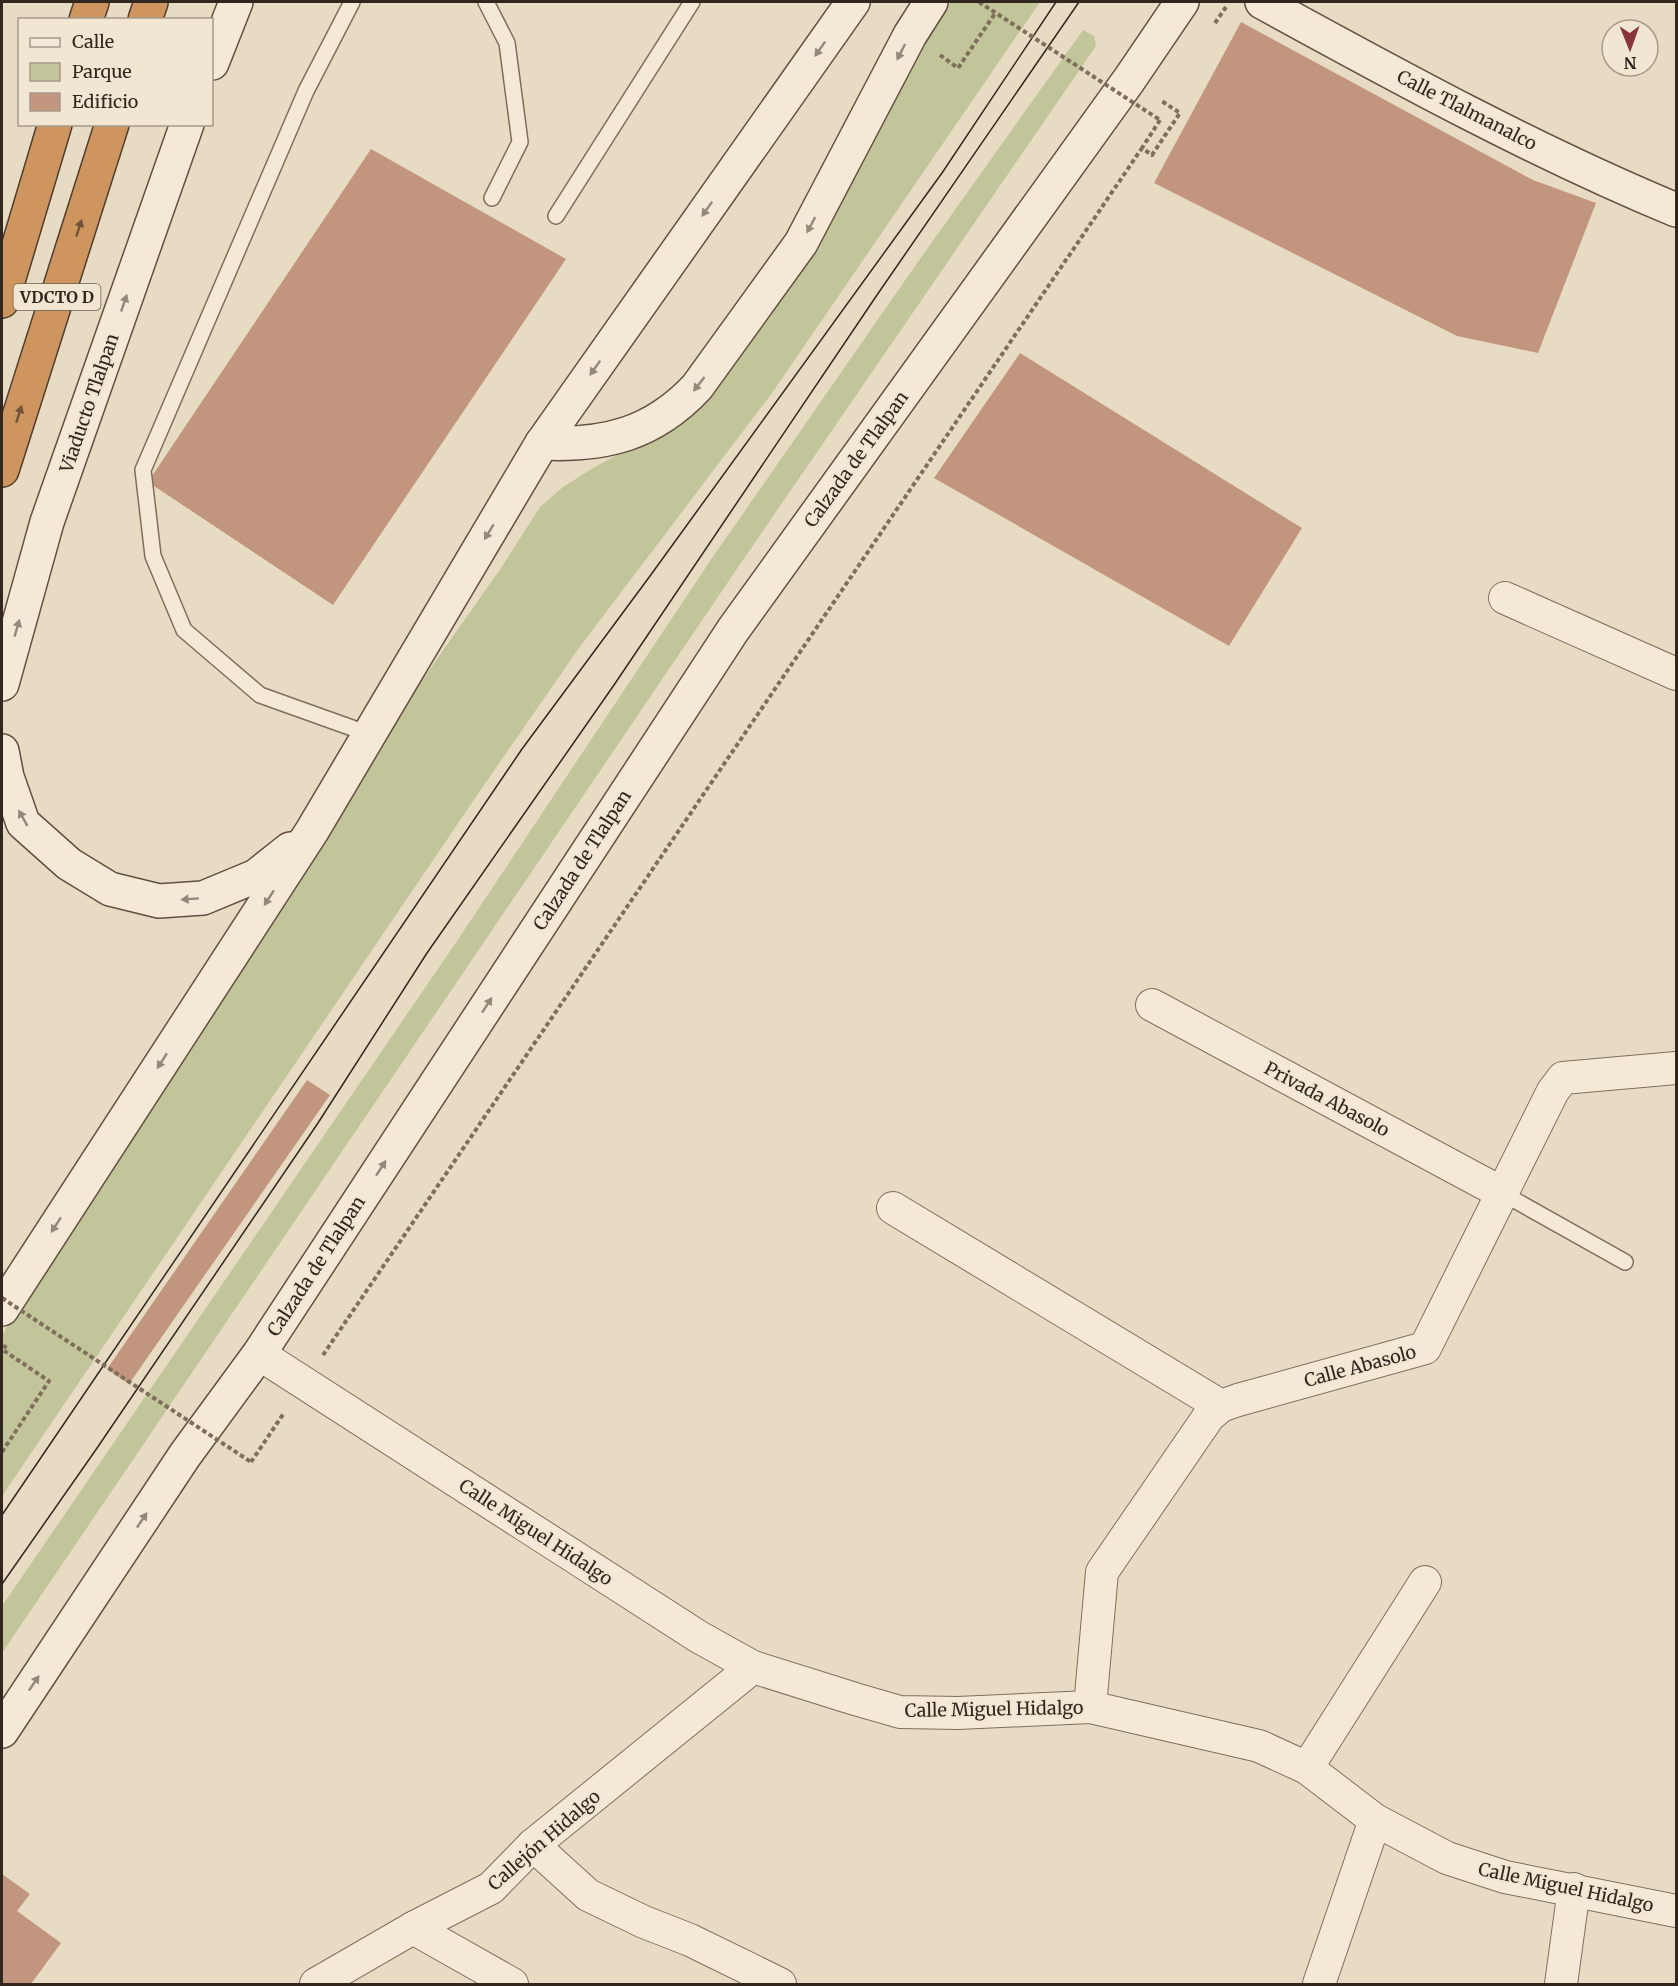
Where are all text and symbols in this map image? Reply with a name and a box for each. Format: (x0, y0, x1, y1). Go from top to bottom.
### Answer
legend (18, 18, 213, 126)
north arrow (1600, 18, 1660, 78)
text: Calle (72, 30, 114, 53)
one-way arrow (814, 42, 826, 57)
one-way arrow (897, 43, 907, 61)
text: N (1623, 53, 1637, 73)
text: Parque (72, 60, 132, 83)
street label: Calle Tlalmanalco (1393, 65, 1541, 155)
text: Edificio (72, 90, 138, 113)
one-way arrow (701, 200, 713, 216)
one-way arrow (806, 216, 816, 233)
one-way arrow (74, 219, 84, 237)
road number: VDCTO D (14, 284, 100, 310)
one-way arrow (119, 294, 129, 312)
street label: Viaducto Tlalpan (54, 330, 124, 477)
one-way arrow (589, 360, 601, 376)
one-way arrow (692, 376, 705, 392)
street label: Calzada de Tlalpan (799, 386, 913, 532)
one-way arrow (15, 405, 24, 423)
one-way arrow (484, 524, 495, 540)
one-way arrow (13, 619, 23, 637)
street label: Calzada de Tlalpan (528, 785, 636, 935)
one-way arrow (18, 810, 29, 827)
one-way arrow (264, 890, 275, 906)
one-way arrow (180, 894, 199, 904)
one-way arrow (482, 996, 493, 1013)
one-way arrow (157, 1053, 168, 1070)
street label: Privada Abasolo (1260, 1056, 1394, 1142)
one-way arrow (375, 1160, 386, 1176)
street label: Calzada de Tlalpan (262, 1191, 370, 1341)
one-way arrow (51, 1217, 62, 1233)
street label: Calle Abasolo (1302, 1340, 1418, 1392)
street label: Calle Miguel Hidalgo (455, 1474, 617, 1590)
one-way arrow (136, 1512, 147, 1528)
one-way arrow (28, 1675, 40, 1691)
street label: Calle Miguel Hidalgo (904, 1696, 1084, 1722)
street label: Callejón Hidalgo (483, 1785, 605, 1895)
street label: Calle Miguel Hidalgo (1476, 1857, 1656, 1917)

